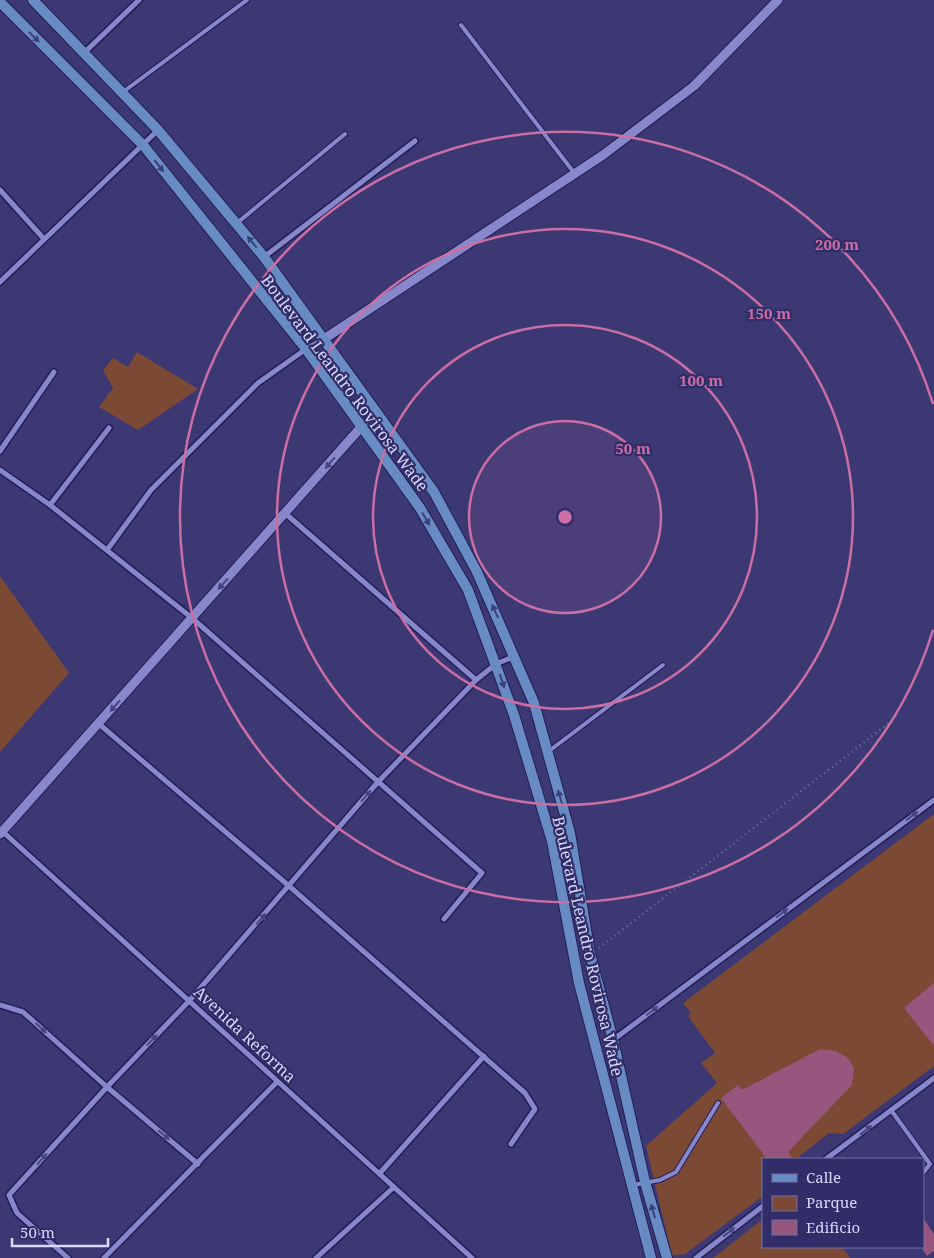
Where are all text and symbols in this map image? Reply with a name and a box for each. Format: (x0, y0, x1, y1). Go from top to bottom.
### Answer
one-way arrow (28, 31, 40, 43)
one-way arrow (154, 159, 165, 172)
text: 200 m (815, 234, 859, 254)
one-way arrow (247, 236, 258, 249)
street label: Boulevard Leandro Rovirosa Wade (256, 270, 434, 496)
text: 150 m (747, 303, 791, 323)
text: 100 m (679, 370, 723, 390)
text: 50 m (615, 438, 651, 458)
one-way arrow (324, 456, 336, 468)
centre of rings (556, 508, 574, 526)
one-way arrow (422, 512, 431, 525)
one-way arrow (217, 578, 228, 591)
one-way arrow (491, 604, 499, 618)
one-way arrow (499, 674, 506, 689)
one-way arrow (109, 699, 121, 711)
one-way arrow (361, 789, 372, 802)
one-way arrow (556, 789, 564, 805)
one-way arrow (905, 811, 919, 821)
street label: Boulevard Leandro Rovirosa Wade (547, 814, 629, 1078)
one-way arrow (775, 908, 789, 918)
one-way arrow (255, 913, 266, 926)
street label: Avenida Reforma (189, 981, 301, 1087)
one-way arrow (645, 1006, 659, 1016)
one-way arrow (35, 1022, 47, 1034)
one-way arrow (146, 1034, 158, 1046)
one-way arrow (859, 1125, 872, 1136)
one-way arrow (157, 1129, 170, 1140)
one-way arrow (36, 1154, 48, 1166)
legend (762, 1158, 924, 1248)
text: Calle (806, 1167, 841, 1187)
text: Parque (806, 1192, 857, 1212)
one-way arrow (649, 1204, 657, 1219)
scale bar (12, 1216, 109, 1248)
text: Edificio (806, 1217, 860, 1237)
text: 50 m (20, 1222, 55, 1242)
one-way arrow (722, 1227, 735, 1238)

